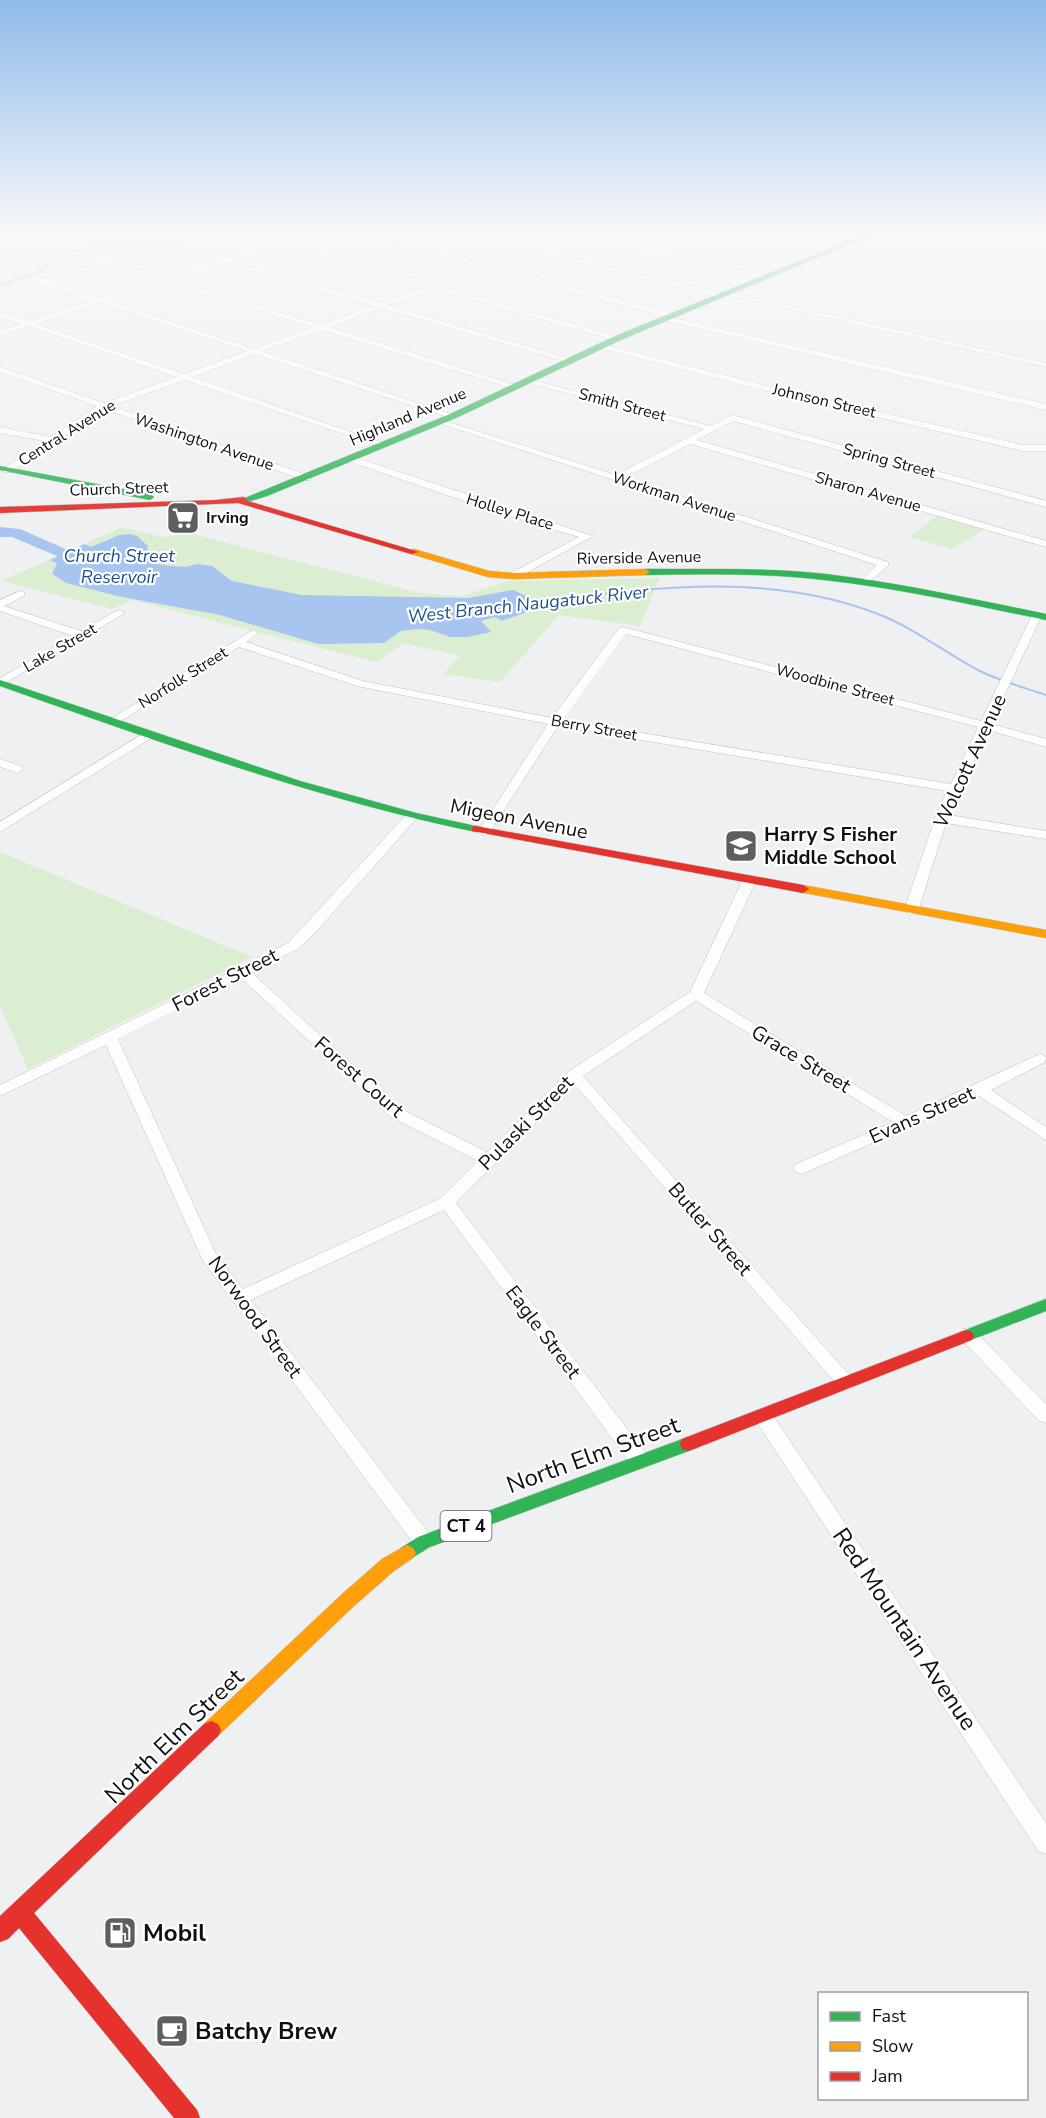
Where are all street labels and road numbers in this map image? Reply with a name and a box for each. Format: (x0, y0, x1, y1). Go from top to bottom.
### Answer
street label: Johnson Street (769, 378, 878, 424)
street label: Highland Avenue (346, 383, 470, 451)
street label: Smith Street (576, 383, 669, 427)
street label: Central Avenue (14, 394, 120, 472)
street label: Washington Avenue (131, 408, 277, 476)
street label: Spring Street (840, 438, 938, 484)
street label: Sharon Avenue (812, 466, 924, 518)
street label: Workman Avenue (609, 467, 739, 527)
street label: Church Street (69, 476, 169, 502)
street label: Holley Place (464, 488, 556, 536)
street label: Riverside Avenue (577, 546, 701, 570)
street label: Lake Street (19, 618, 101, 678)
street label: Norfolk Street (134, 642, 232, 714)
street label: Woodbine Street (773, 659, 897, 712)
street label: Wolcott Avenue (927, 690, 1013, 832)
street label: Berry Street (549, 710, 639, 746)
street label: Migeon Avenue (448, 792, 590, 846)
street label: Forest Street (167, 941, 284, 1018)
street label: Grace Street (746, 1019, 857, 1100)
street label: Forest Court (308, 1030, 410, 1124)
street label: Pulaski Street (473, 1069, 580, 1176)
street label: Evans Street (865, 1079, 980, 1150)
street label: Butler Street (662, 1177, 759, 1282)
street label: Norwood Street (202, 1251, 309, 1384)
street label: Eagle Street (499, 1280, 587, 1385)
street label: North Elm Street (502, 1409, 684, 1501)
road number: CT 4 (440, 1511, 492, 1541)
street label: Red Mountain Avenue (825, 1521, 985, 1737)
street label: North Elm Street (97, 1661, 251, 1811)

